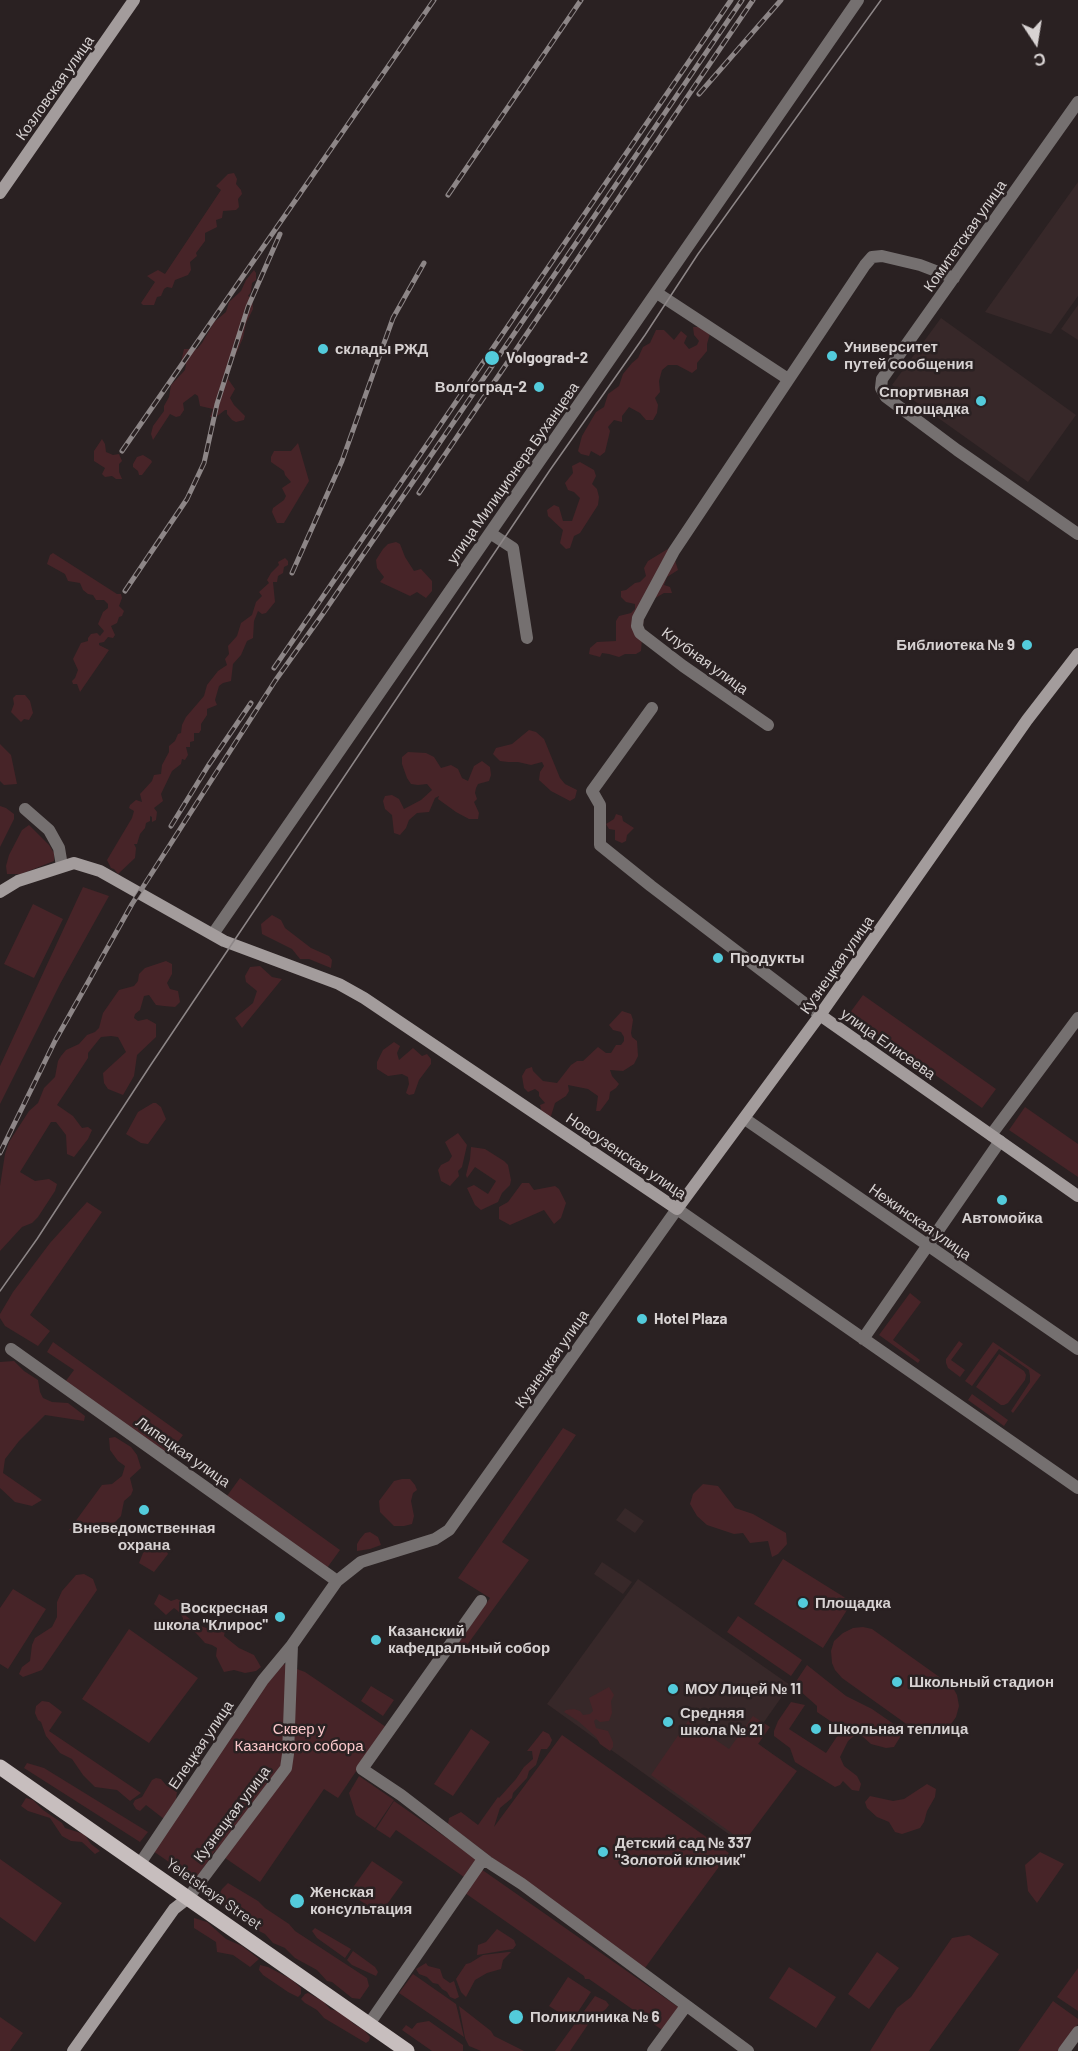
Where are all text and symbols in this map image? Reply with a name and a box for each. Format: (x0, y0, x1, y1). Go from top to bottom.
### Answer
north arrow (1006, 12, 1066, 72)
street label: Козловская улица (12, 32, 98, 144)
text: С (1032, 50, 1047, 71)
street label: Комитетская улица (920, 177, 1010, 295)
place label: Университет путей сообщения (844, 338, 973, 373)
place label: склады РЖД (335, 340, 428, 358)
marker: склады РЖД (316, 342, 330, 356)
marker: Volgograd-2 (483, 349, 501, 367)
place label: Volgograd-2 (506, 349, 588, 367)
marker: Университет путей сообщения (825, 349, 839, 363)
place label: Волгоград-2 (435, 378, 527, 396)
street label: улица Милиционера Буханцева (443, 379, 583, 567)
marker: Волгоград-2 (532, 380, 546, 394)
place label: Спортивная площадка (879, 383, 969, 418)
marker: Спортивная площадка (974, 394, 988, 408)
street label: Клубная улица (658, 624, 752, 698)
place label: Библиотека № 9 (896, 636, 1015, 654)
marker: Библиотека № 9 (1020, 638, 1034, 652)
street label: Кузнецкая улица (796, 912, 878, 1018)
place label: Продукты (730, 949, 805, 967)
marker: Продукты (711, 951, 725, 965)
street label: улица Елисеева (837, 1005, 939, 1083)
street label: Новоузенская улица (562, 1109, 690, 1203)
street label: Нежинская улица (865, 1180, 975, 1264)
marker: Автомойка (995, 1193, 1009, 1207)
place label: Автомойка (961, 1209, 1043, 1227)
street label: Кузнецкая улица (511, 1306, 593, 1412)
place label: Hotel Plaza (654, 1310, 727, 1328)
marker: Hotel Plaza (635, 1312, 649, 1326)
street label: Липецкая улица (132, 1413, 234, 1491)
marker: Вневедомственная охрана (137, 1503, 151, 1517)
place label: Вневедомственная охрана (72, 1519, 216, 1554)
place label: Площадка (815, 1594, 891, 1612)
marker: Площадка (796, 1596, 810, 1610)
place label: Воскресная школа "Клирос" (153, 1599, 268, 1634)
marker: Воскресная школа "Клирос" (273, 1610, 287, 1624)
place label: Казанский кафедральный собор (388, 1622, 550, 1657)
marker: Казанский кафедральный собор (369, 1633, 383, 1647)
place label: Школьный стадион (909, 1673, 1054, 1691)
marker: Школьный стадион (890, 1675, 904, 1689)
place label: МОУ Лицей № 11 (685, 1680, 801, 1698)
marker: МОУ Лицей № 11 (666, 1682, 680, 1696)
street label: Елецкая улица (165, 1697, 237, 1793)
place label: Средняя школа № 21 (680, 1704, 763, 1739)
marker: Средняя школа № 21 (661, 1715, 675, 1729)
park label: Сквер у Казанского собора (234, 1720, 364, 1755)
place label: Школьная теплица (828, 1720, 968, 1738)
marker: Школьная теплица (809, 1722, 823, 1736)
street label: Кузнецкая улица (190, 1762, 274, 1866)
place label: Детский сад № 337 "Золотой ключик" (615, 1834, 751, 1869)
marker: Детский сад № 337 "Золотой ключик" (596, 1845, 610, 1859)
street label: Yeletskaya Street (163, 1854, 265, 1934)
place label: Женская консультация (310, 1883, 412, 1918)
marker: Женская консультация (288, 1892, 306, 1910)
marker: Поликлиника № 6 (507, 2008, 525, 2026)
place label: Поликлиника № 6 (530, 2008, 660, 2026)

